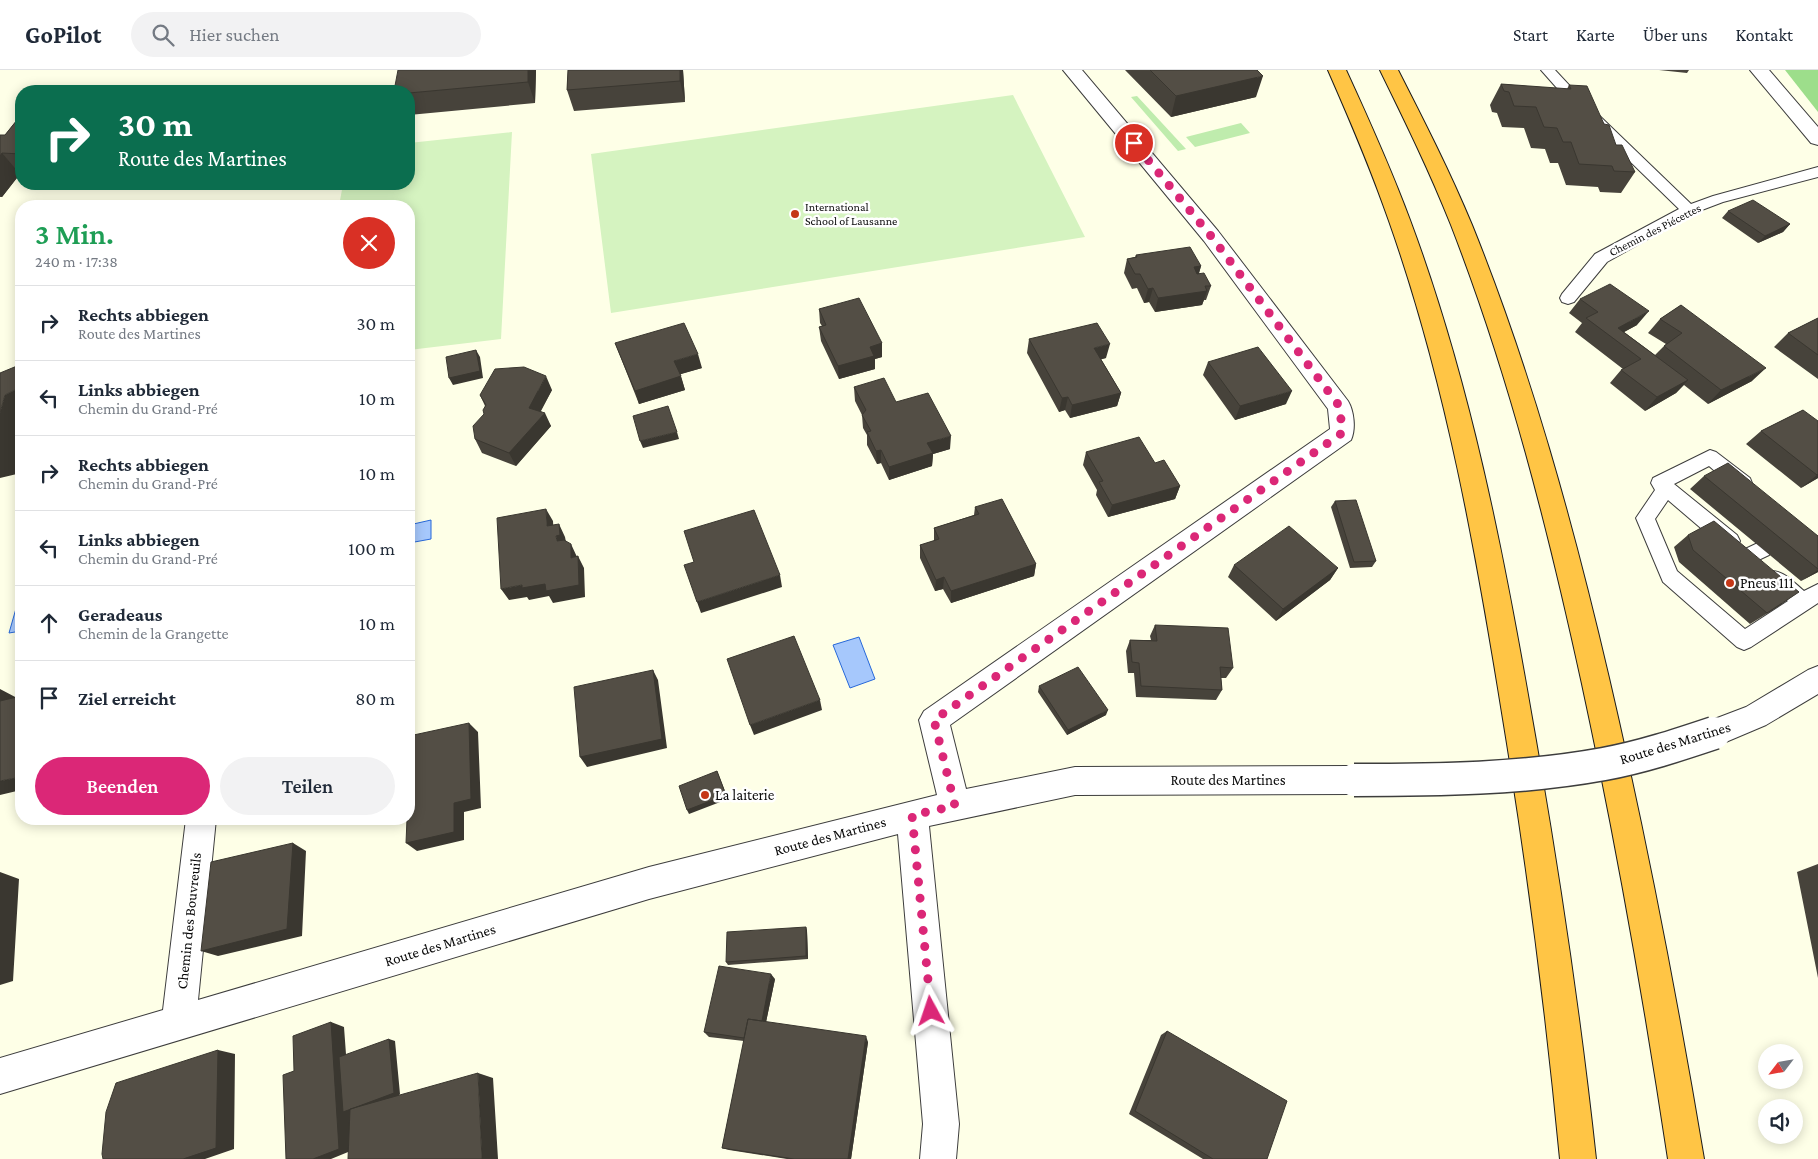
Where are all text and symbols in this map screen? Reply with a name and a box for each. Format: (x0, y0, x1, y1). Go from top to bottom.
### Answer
search box (131, 12, 481, 57)
text: GoPilot (25, 21, 101, 48)
icon: search (149, 21, 177, 49)
text: Hier suchen (189, 24, 280, 45)
text: Start (1513, 25, 1548, 45)
text: Karte (1576, 25, 1615, 45)
text: Über uns (1643, 25, 1708, 45)
text: Kontakt (1736, 25, 1793, 45)
icon: right (35, 105, 100, 170)
text: 30 m (118, 105, 193, 144)
pin (1113, 122, 1155, 164)
icon: arrive (1120, 129, 1148, 157)
text: Route des Martines (118, 146, 287, 171)
place label: International School of Lausanne (805, 200, 897, 228)
street label: Chemin des Piécettes (1607, 201, 1704, 259)
marker: International School of Lausanne (789, 208, 801, 220)
text: 3 Min. (35, 217, 114, 250)
button: close (343, 217, 395, 269)
text: 240 m · 17:38 (35, 253, 118, 270)
text: Rechts abbiegen (78, 304, 209, 325)
icon: right (35, 309, 63, 337)
text: 30 m (356, 313, 395, 334)
text: Route des Martines (78, 325, 201, 342)
text: Links abbiegen (78, 379, 200, 400)
icon: left (35, 384, 63, 412)
text: 10 m (359, 388, 395, 409)
text: Chemin du Grand-Pré (78, 400, 218, 417)
text: Rechts abbiegen (78, 454, 209, 475)
icon: right (35, 459, 63, 487)
text: 10 m (359, 463, 395, 484)
text: Chemin du Grand-Pré (78, 475, 218, 492)
text: Links abbiegen (78, 529, 200, 550)
icon: left (35, 534, 63, 562)
text: 100 m (348, 538, 395, 559)
text: Chemin du Grand-Pré (78, 550, 218, 567)
place label: Pneus 111 (1740, 575, 1794, 591)
marker: Pneus 111 (1724, 577, 1736, 589)
text: Geradeaus (78, 604, 163, 625)
icon: ahead (35, 609, 63, 637)
text: 10 m (359, 613, 395, 634)
text: Chemin de la Grangette (78, 625, 228, 642)
icon: arrive (35, 684, 63, 712)
text: Ziel erreicht (78, 688, 176, 709)
text: 80 m (355, 688, 395, 709)
street label: Route des Martines (1618, 718, 1732, 767)
button: Beenden (35, 757, 210, 815)
button: Teilen (220, 757, 395, 815)
street label: Route des Martines (1170, 772, 1286, 788)
place label: La laiterie (715, 787, 775, 803)
marker: La laiterie (699, 789, 711, 801)
street label: Route des Martines (772, 813, 888, 859)
street label: Chemin des Bouvreuils (174, 852, 204, 990)
street label: Route des Martines (383, 920, 497, 969)
position arrow (904, 984, 956, 1036)
north arrow (1758, 1044, 1802, 1089)
map controls (1758, 1044, 1803, 1144)
button: sound (1758, 1099, 1803, 1144)

